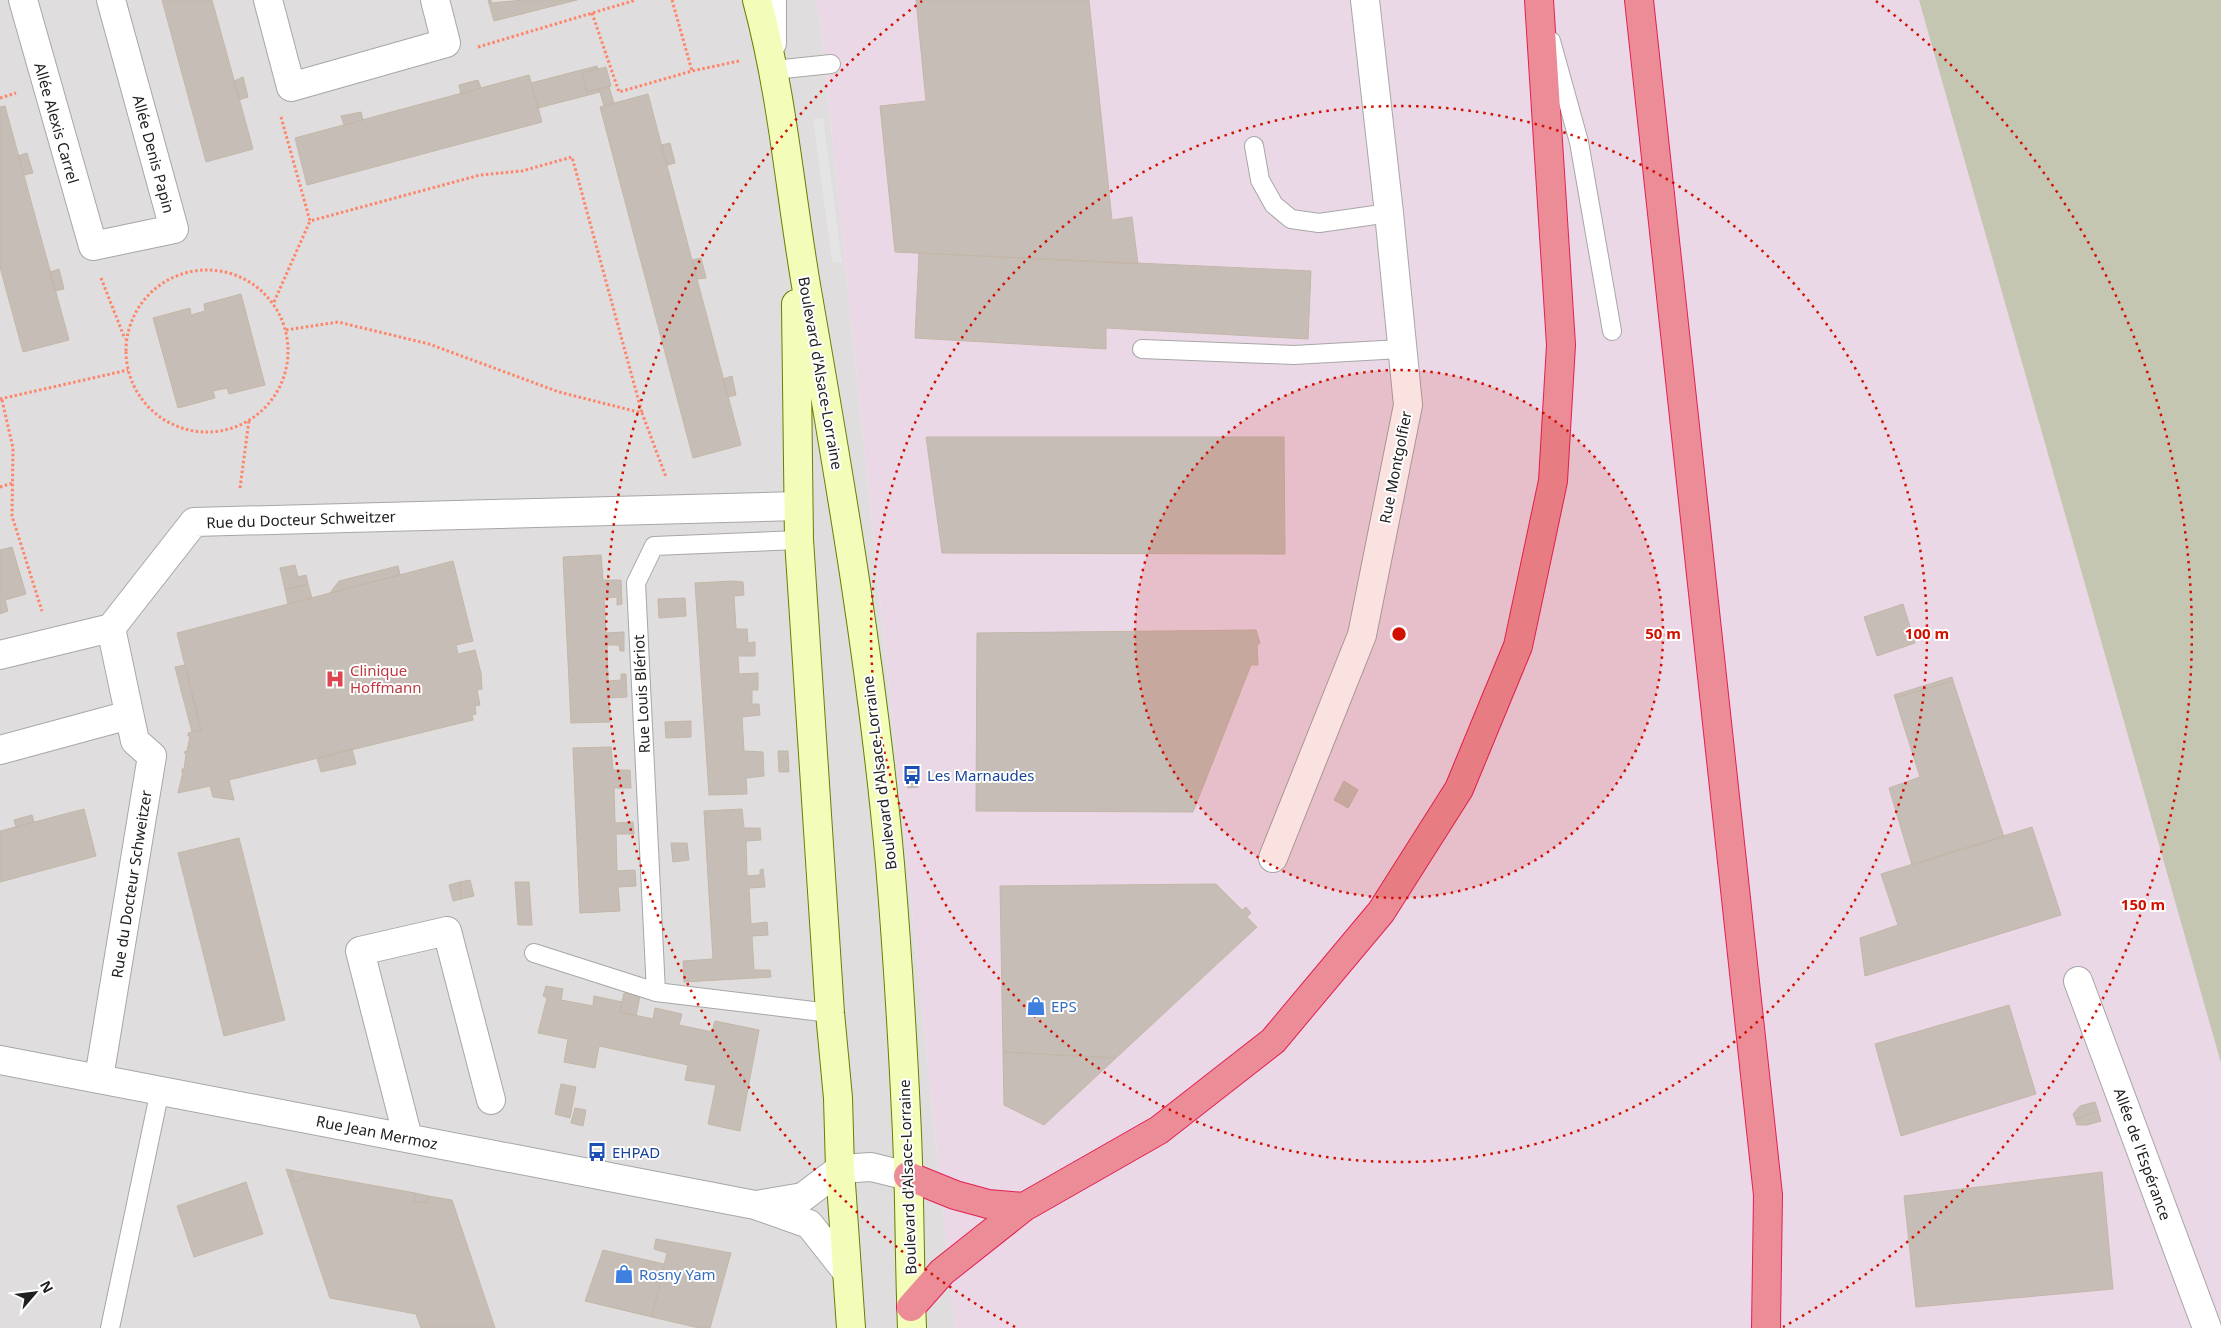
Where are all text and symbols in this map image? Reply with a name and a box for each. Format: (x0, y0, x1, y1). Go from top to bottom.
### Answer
street label: Allée Alexis Carrel (30, 60, 84, 186)
street label: Allée Denis Papin (129, 93, 179, 215)
street label: Boulevard d'Alsace-Lorraine (794, 275, 848, 471)
street label: Rue Montgolfier (1374, 409, 1416, 525)
street label: Rue du Docteur Schweitzer (206, 506, 396, 532)
text: 50 m (1645, 623, 1681, 643)
text: 100 m (1905, 623, 1949, 643)
centre of rings (1390, 625, 1408, 643)
street label: Rue Louis Blériot (628, 634, 654, 754)
place label: Clinique Hoffmann (350, 660, 422, 697)
hospital icon: Clinique Hoffmann (324, 668, 346, 690)
street label: Boulevard d'Alsace-Lorraine (857, 675, 901, 871)
bus stop icon: Les Marnaudes (901, 764, 923, 786)
place label: Les Marnaudes (927, 765, 1034, 785)
street label: Rue du Docteur Schweitzer (106, 789, 156, 979)
text: 150 m (2121, 894, 2165, 914)
shop icon: EPS (1025, 995, 1047, 1017)
place label: EPS (1051, 996, 1077, 1016)
street label: Boulevard d'Alsace-Lorraine (894, 1079, 920, 1275)
street label: Allée de l'Espérance (2110, 1085, 2176, 1223)
street label: Rue Jean Mermoz (315, 1110, 439, 1154)
bus stop icon: EHPAD (586, 1141, 608, 1163)
place label: EHPAD (612, 1142, 660, 1162)
shop icon: Rosny Yam (613, 1263, 635, 1285)
place label: Rosny Yam (639, 1264, 716, 1284)
north arrow (10, 1268, 60, 1318)
text: N (36, 1277, 58, 1296)

